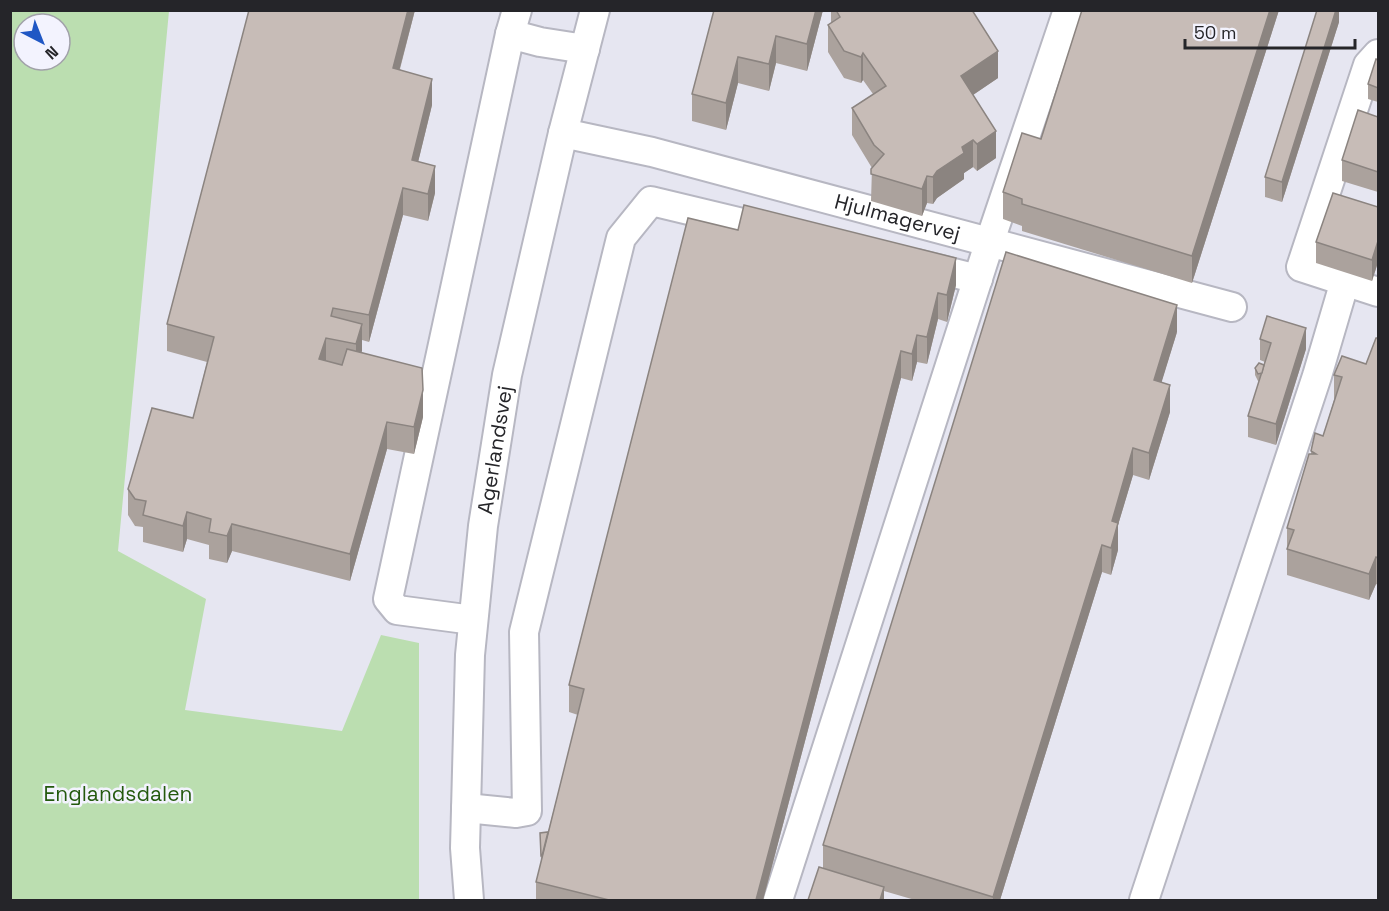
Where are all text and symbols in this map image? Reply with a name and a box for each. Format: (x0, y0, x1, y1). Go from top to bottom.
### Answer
north arrow (12, 12, 72, 72)
scale bar (1185, 12, 1354, 50)
text: 50 m (1194, 21, 1236, 44)
text: N (41, 41, 63, 64)
street label: Hjulmagervej (832, 187, 963, 247)
street label: Agerlandsvej (471, 383, 518, 516)
park label: Englandsdalen (44, 780, 192, 807)

